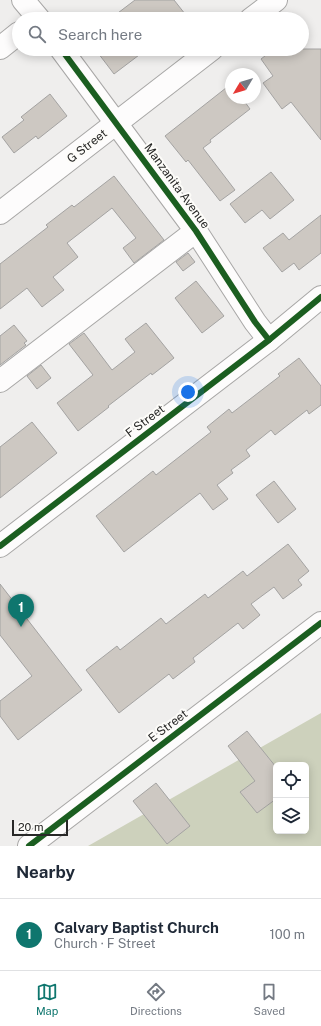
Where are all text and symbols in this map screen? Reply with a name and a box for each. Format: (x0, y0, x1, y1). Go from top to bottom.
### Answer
search box (12, 12, 309, 56)
icon: search (26, 23, 48, 45)
text: Search here (58, 26, 142, 43)
north arrow (225, 68, 261, 104)
street label: G Street (64, 126, 110, 166)
street label: Manzanita Avenue (141, 141, 213, 231)
your location (178, 382, 198, 402)
street label: F Street (123, 402, 167, 440)
pin: 1 (8, 594, 34, 627)
street label: E Street (146, 707, 191, 745)
map controls (273, 762, 309, 834)
button: locate (273, 762, 309, 798)
button: layers (273, 798, 309, 834)
scale bar (12, 818, 68, 837)
text: 20 m (18, 821, 43, 833)
text: Nearby (16, 862, 75, 882)
text: Calvary Baptist Church (54, 919, 219, 936)
text: 1 (26, 927, 32, 942)
text: 100 m (269, 927, 305, 942)
text: Church · F Street (54, 936, 156, 951)
tab: Map (36, 981, 58, 1017)
tab: Directions (130, 981, 182, 1017)
tab: Saved (254, 981, 285, 1017)

